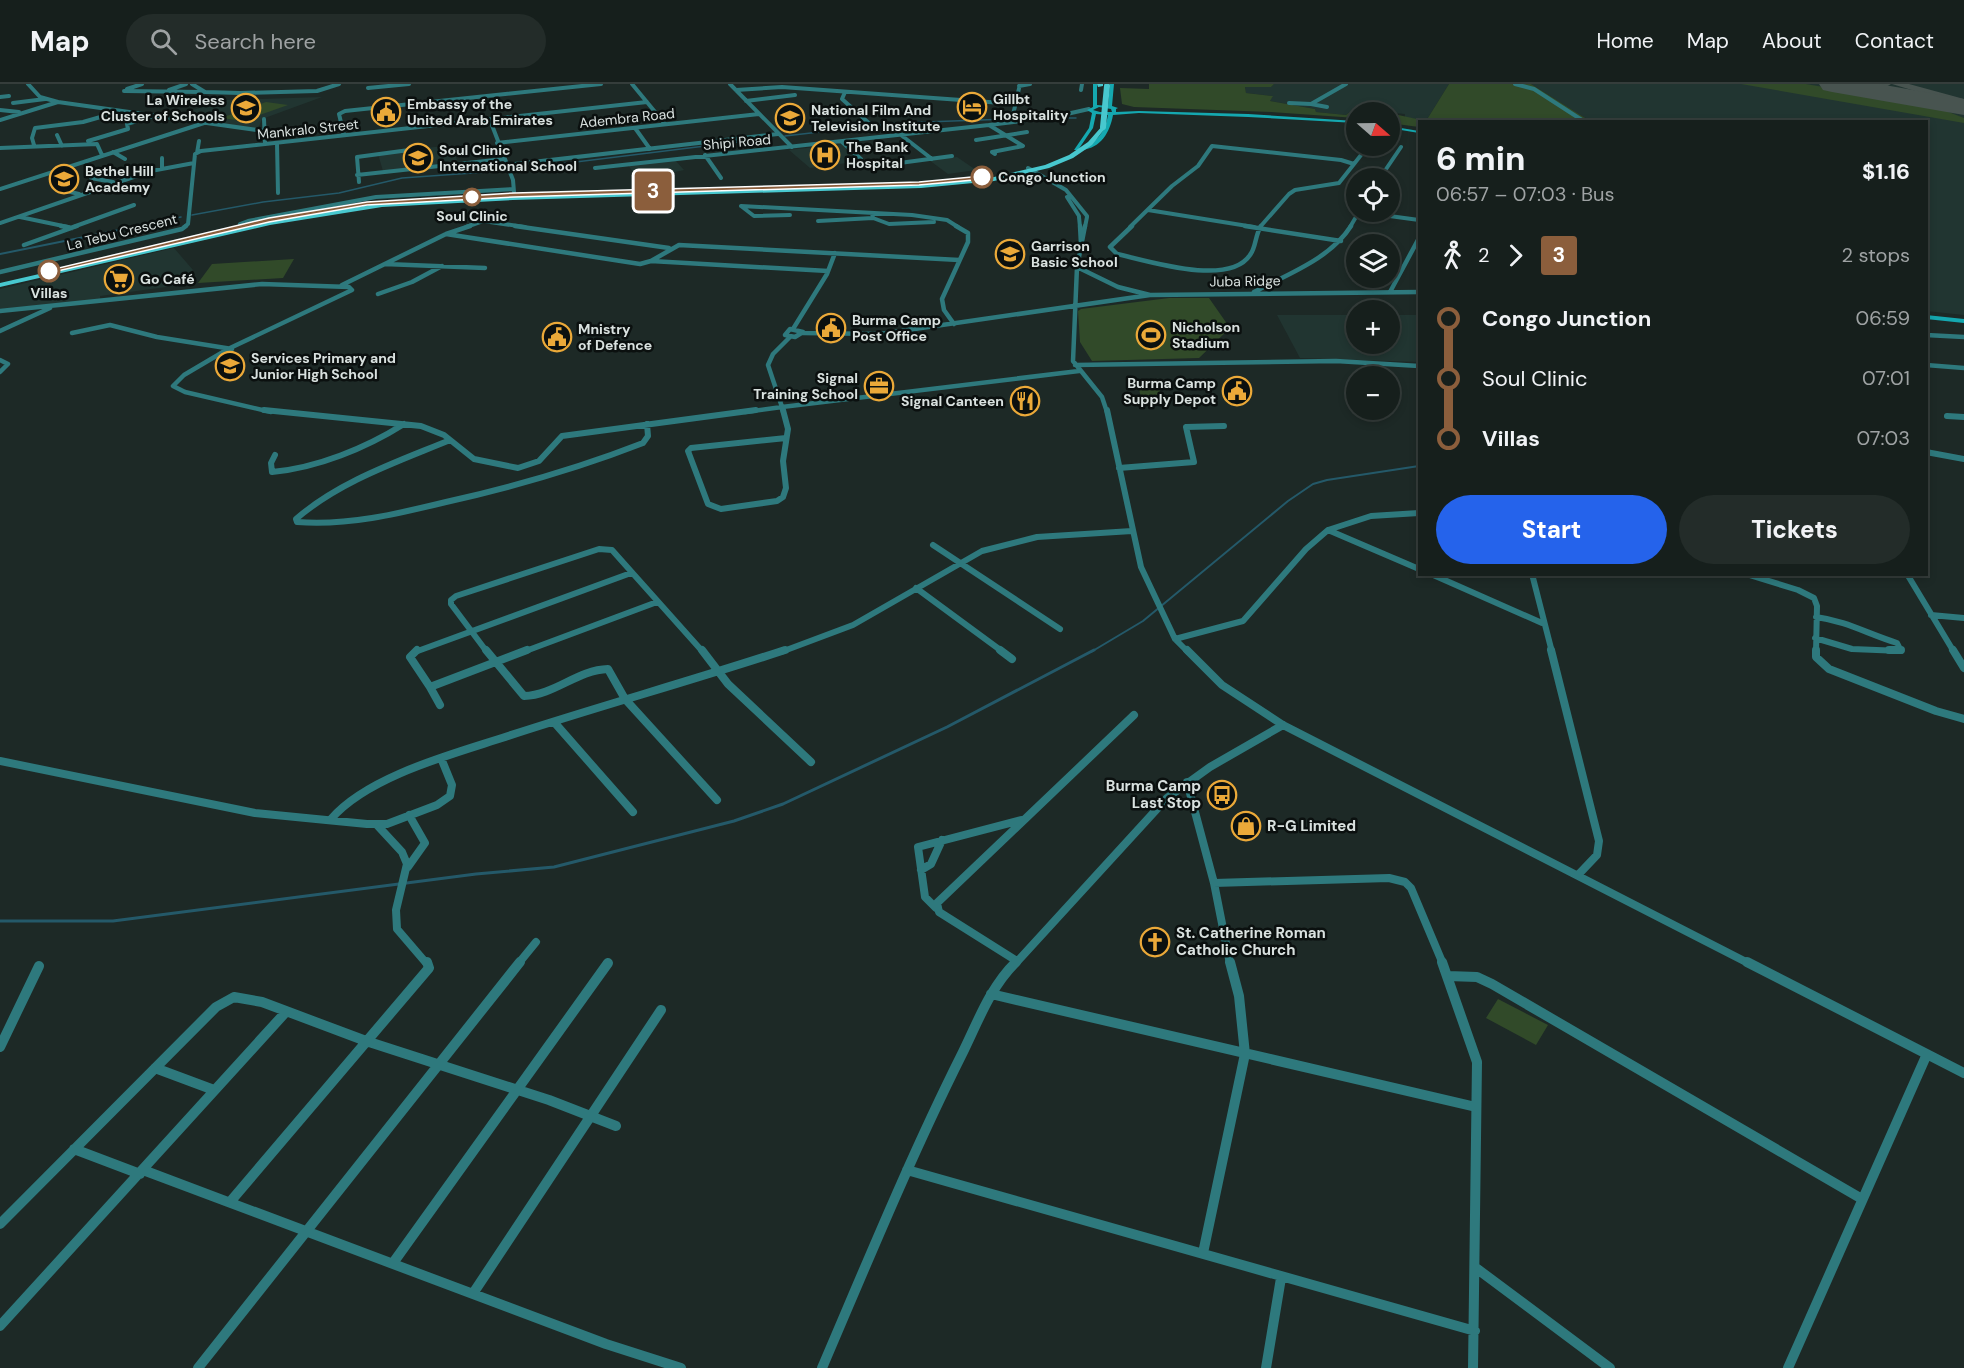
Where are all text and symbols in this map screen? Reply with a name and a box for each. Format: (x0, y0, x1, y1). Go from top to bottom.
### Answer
search box (126, 14, 546, 68)
text: Map (30, 23, 90, 60)
icon: search (147, 25, 180, 58)
text: Search here (195, 27, 316, 56)
text: Home (1596, 27, 1654, 55)
text: Map (1687, 27, 1729, 55)
text: About (1762, 27, 1822, 55)
text: Contact (1855, 27, 1934, 55)
place label: Gillbt Hospitality (993, 90, 1069, 124)
place label: La Wireless Cluster of Schools (101, 91, 225, 125)
hotel icon: Gillbt Hospitality (956, 91, 988, 123)
school or university icon: La Wireless Cluster of Schools (230, 92, 262, 124)
place label: Embassy of the United Arab Emirates (407, 95, 553, 129)
public building icon: Embassy of the United Arab Emirates (370, 96, 402, 128)
place label: National Film And Television Institute (811, 101, 941, 135)
school or university icon: National Film And Television Institute (774, 102, 806, 134)
north arrow (1346, 102, 1400, 156)
map controls (1346, 102, 1400, 420)
street label: Adembra Road (578, 104, 676, 132)
street label: Mankralo Street (256, 115, 360, 143)
street label: Shipi Road (702, 130, 772, 154)
text: 6 min (1436, 137, 1525, 180)
place label: The Bank Hospital (846, 138, 909, 172)
hospital icon: The Bank Hospital (809, 139, 841, 171)
place label: Soul Clinic International School (439, 141, 577, 175)
school or university icon: Soul Clinic International School (402, 142, 434, 174)
text: $1.16 (1862, 157, 1910, 186)
place label: Bethel Hill Academy (85, 162, 154, 196)
school or university icon: Bethel Hill Academy (48, 163, 80, 195)
marker: Congo Junction (971, 166, 993, 188)
place label: Congo Junction (998, 168, 1106, 186)
button: locate (1346, 168, 1400, 222)
line badge: 3 (634, 172, 672, 210)
text: 3 (647, 177, 659, 205)
text: 06:57 – 07:03 · Bus (1436, 181, 1615, 207)
marker: Soul Clinic (463, 188, 481, 206)
place label: Soul Clinic (436, 207, 508, 225)
street label: La Tebu Crescent (65, 210, 179, 254)
button: layers (1346, 234, 1400, 288)
place label: Garrison Basic School (1031, 237, 1118, 271)
school or university icon: Garrison Basic School (994, 238, 1026, 270)
icon: walk (1436, 239, 1469, 272)
icon: forward (1499, 239, 1532, 272)
text: 3 (1553, 241, 1565, 269)
text: 2 (1478, 242, 1490, 268)
text: 2 stops (1842, 242, 1910, 268)
marker: Villas (38, 260, 60, 282)
supermarket icon: Go Café (103, 263, 135, 295)
place label: Go Café (140, 270, 195, 288)
street label: Juba Ridge (1209, 271, 1281, 291)
place label: Villas (31, 284, 67, 302)
button: + (1346, 300, 1400, 354)
text: Congo Junction (1482, 304, 1651, 333)
text: 06:59 (1856, 305, 1910, 331)
place label: Burma Camp Post Office (852, 311, 941, 345)
public building icon: Burma Camp Post Office (815, 312, 847, 344)
place label: Nicholson Stadium (1172, 318, 1240, 352)
sports icon: Nicholson Stadium (1135, 319, 1167, 351)
place label: Mnistry of Defence (578, 320, 652, 354)
public building icon: Mnistry of Defence (541, 321, 573, 353)
place label: Services Primary and Junior High School (251, 349, 396, 383)
school or university icon: Services Primary and Junior High School (214, 350, 246, 382)
text: Soul Clinic (1482, 364, 1588, 393)
text: 07:01 (1862, 365, 1910, 391)
button: − (1346, 366, 1400, 420)
place label: Signal Training School (753, 369, 858, 403)
office icon: Signal Training School (863, 370, 895, 402)
place label: Burma Camp Supply Depot (1123, 374, 1216, 408)
public building icon: Burma Camp Supply Depot (1221, 375, 1253, 407)
restaurant icon: Signal Canteen (1009, 385, 1041, 417)
place label: Signal Canteen (901, 392, 1004, 410)
text: Villas (1482, 424, 1540, 453)
text: 07:03 (1856, 425, 1910, 451)
button: Start (1436, 495, 1667, 564)
button: Tickets (1679, 495, 1910, 564)
place label: Burma Camp Last Stop (1106, 776, 1201, 813)
bus stop icon: Burma Camp Last Stop (1206, 779, 1238, 811)
shop icon: R-G Limited (1230, 810, 1262, 842)
place label: R-G Limited (1267, 816, 1356, 836)
place label: St. Catherine Roman Catholic Church (1176, 923, 1326, 960)
church icon: St. Catherine Roman Catholic Church (1139, 926, 1171, 958)

